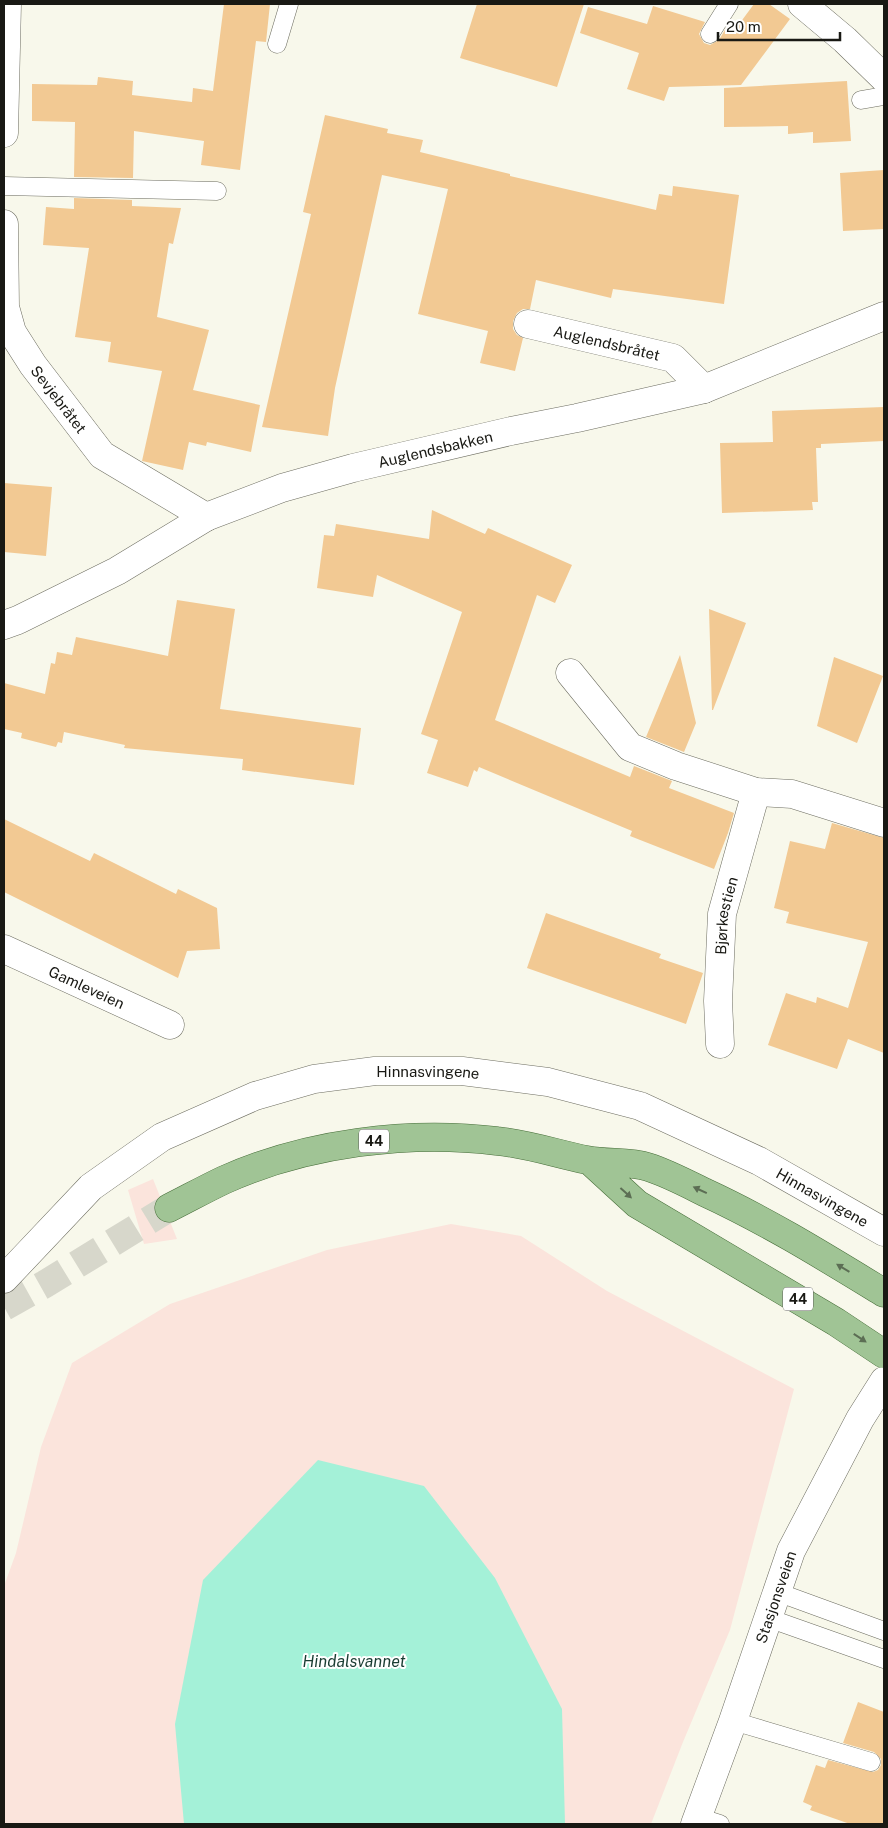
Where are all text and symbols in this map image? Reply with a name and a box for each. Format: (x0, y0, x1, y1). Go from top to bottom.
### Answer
scale bar (718, 10, 840, 42)
text: 20 m (726, 18, 761, 35)
street label: Auglendsbråtet (552, 322, 662, 363)
street label: Sevjebråtet (28, 362, 90, 436)
street label: Auglendsbakken (376, 427, 494, 470)
street label: Bjørkestien (712, 875, 741, 955)
street label: Gamleveien (46, 962, 127, 1012)
street label: Hinnasvingene (376, 1063, 481, 1082)
road number: 44 (359, 1130, 389, 1152)
street label: Hinnasvingene (773, 1164, 872, 1230)
one-way arrow (693, 1185, 708, 1194)
one-way arrow (619, 1187, 631, 1199)
one-way arrow (836, 1263, 849, 1273)
road number: 44 (783, 1288, 813, 1310)
one-way arrow (854, 1333, 867, 1343)
street label: Stasjonsveien (752, 1548, 799, 1645)
water label: Hindalsvannet (302, 1652, 406, 1671)

